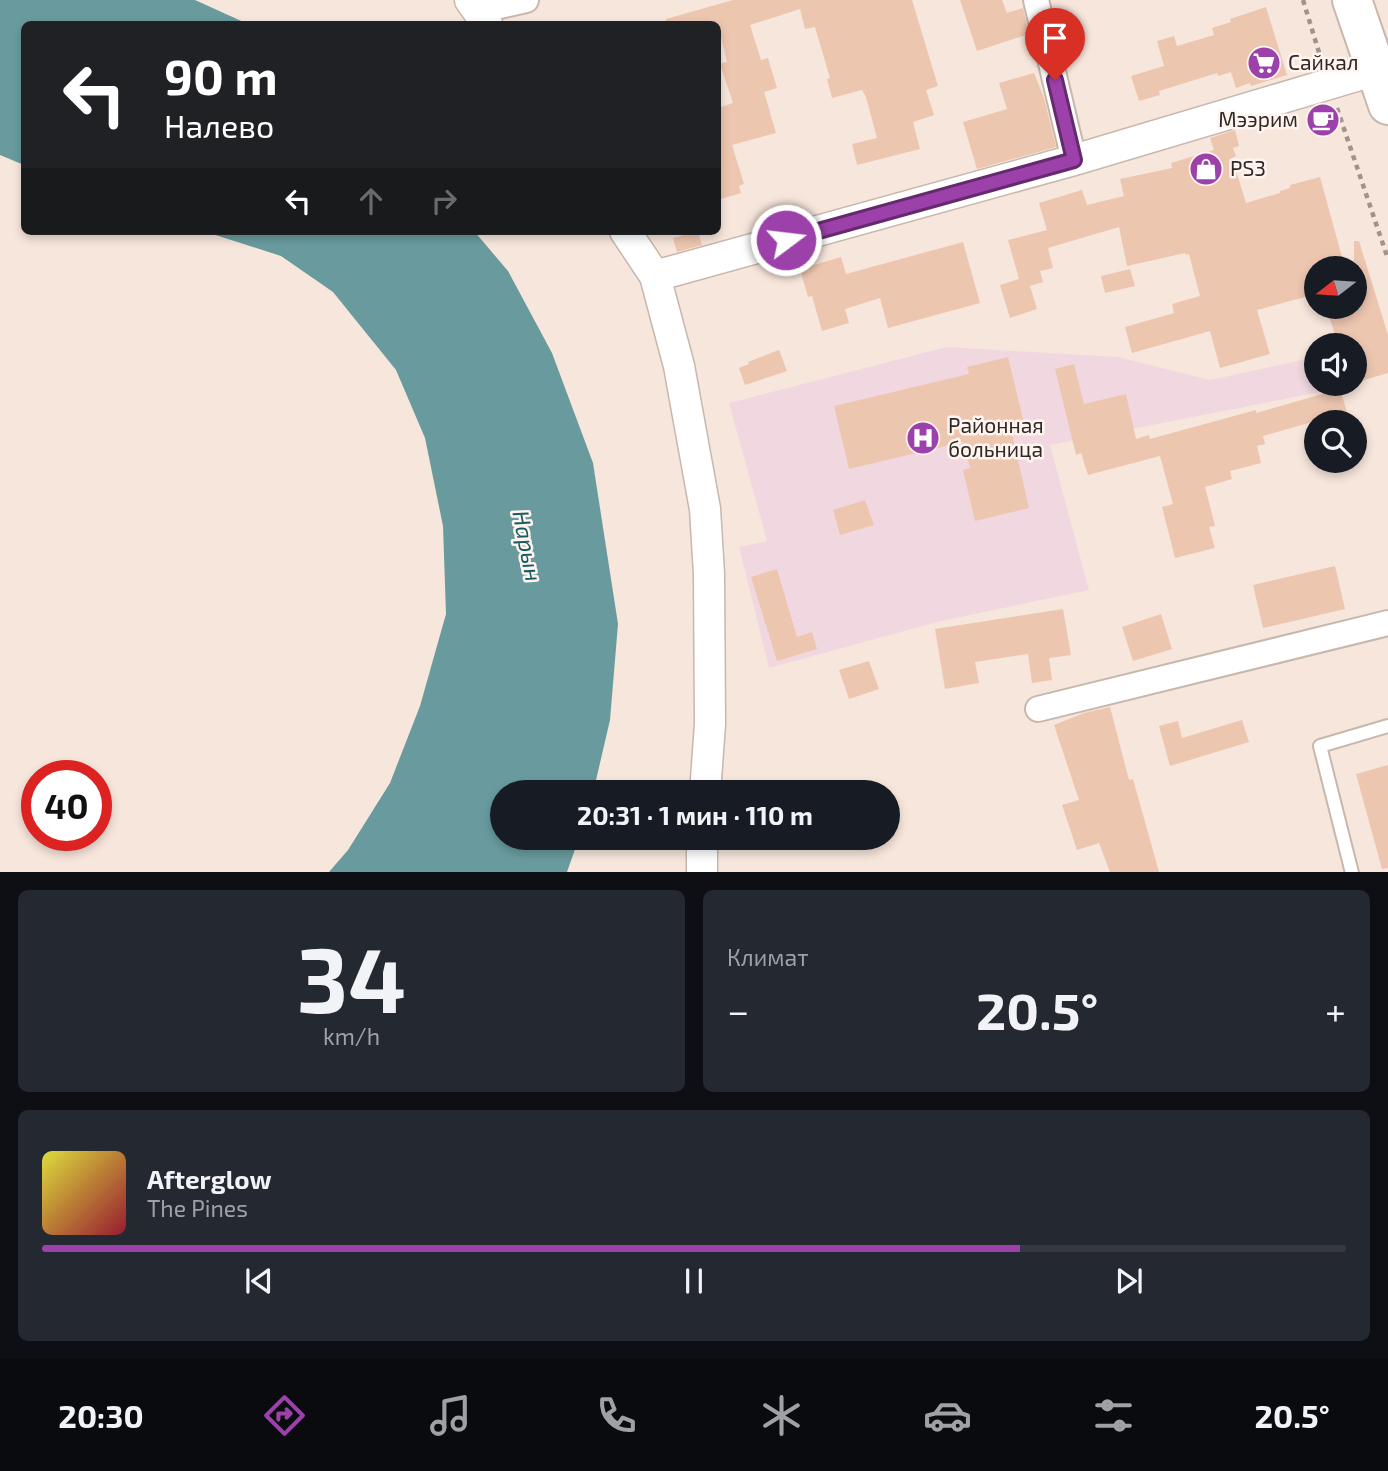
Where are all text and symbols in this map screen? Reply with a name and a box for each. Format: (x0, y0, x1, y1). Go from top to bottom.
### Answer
pin (1025, 8, 1085, 80)
icon: arrive (1036, 19, 1074, 57)
supermarket icon: Сайкал (1245, 44, 1283, 82)
text: 90 m (164, 46, 278, 105)
icon: left (49, 49, 140, 140)
place label: Сайкал (1288, 49, 1359, 74)
cafe icon: Мээрим (1304, 101, 1342, 139)
text: Налево (164, 106, 274, 144)
place label: Мээрим (1218, 106, 1298, 131)
shop icon: PS3 (1187, 150, 1225, 188)
place label: PS3 (1230, 155, 1266, 180)
icon: left (279, 182, 317, 220)
icon: ahead (352, 182, 390, 220)
icon: right (425, 182, 463, 220)
position arrow (749, 203, 823, 277)
north arrow (1304, 256, 1367, 318)
map controls (1304, 256, 1367, 473)
button: sound (1304, 333, 1367, 396)
button: search (1304, 410, 1367, 473)
place label: Районная больница (948, 412, 1044, 461)
hospital icon: Районная больница (904, 419, 942, 457)
water label: Нарын (507, 508, 549, 584)
speed limit sign: 40 (21, 760, 112, 851)
text: 20:31 · 1 мин · 110 m (577, 799, 813, 830)
text: 34 (297, 922, 406, 1031)
text: Климат (727, 943, 808, 971)
text: 20.5° (976, 978, 1098, 1040)
text: − (727, 987, 749, 1033)
text: + (1325, 987, 1346, 1033)
text: km/h (323, 1022, 380, 1050)
text: Afterglow (147, 1163, 272, 1194)
text: The Pines (147, 1194, 248, 1222)
icon: previous (240, 1262, 278, 1300)
icon: pause (675, 1262, 713, 1300)
icon: next (1110, 1262, 1148, 1300)
icon: directions (260, 1391, 309, 1440)
icon: music (426, 1391, 475, 1440)
icon: phone (592, 1391, 641, 1440)
icon: climate (757, 1391, 806, 1440)
icon: car (923, 1391, 972, 1440)
icon: filters (1089, 1391, 1138, 1440)
text: 20:30 (58, 1396, 144, 1434)
text: 20.5° (1254, 1396, 1330, 1434)

